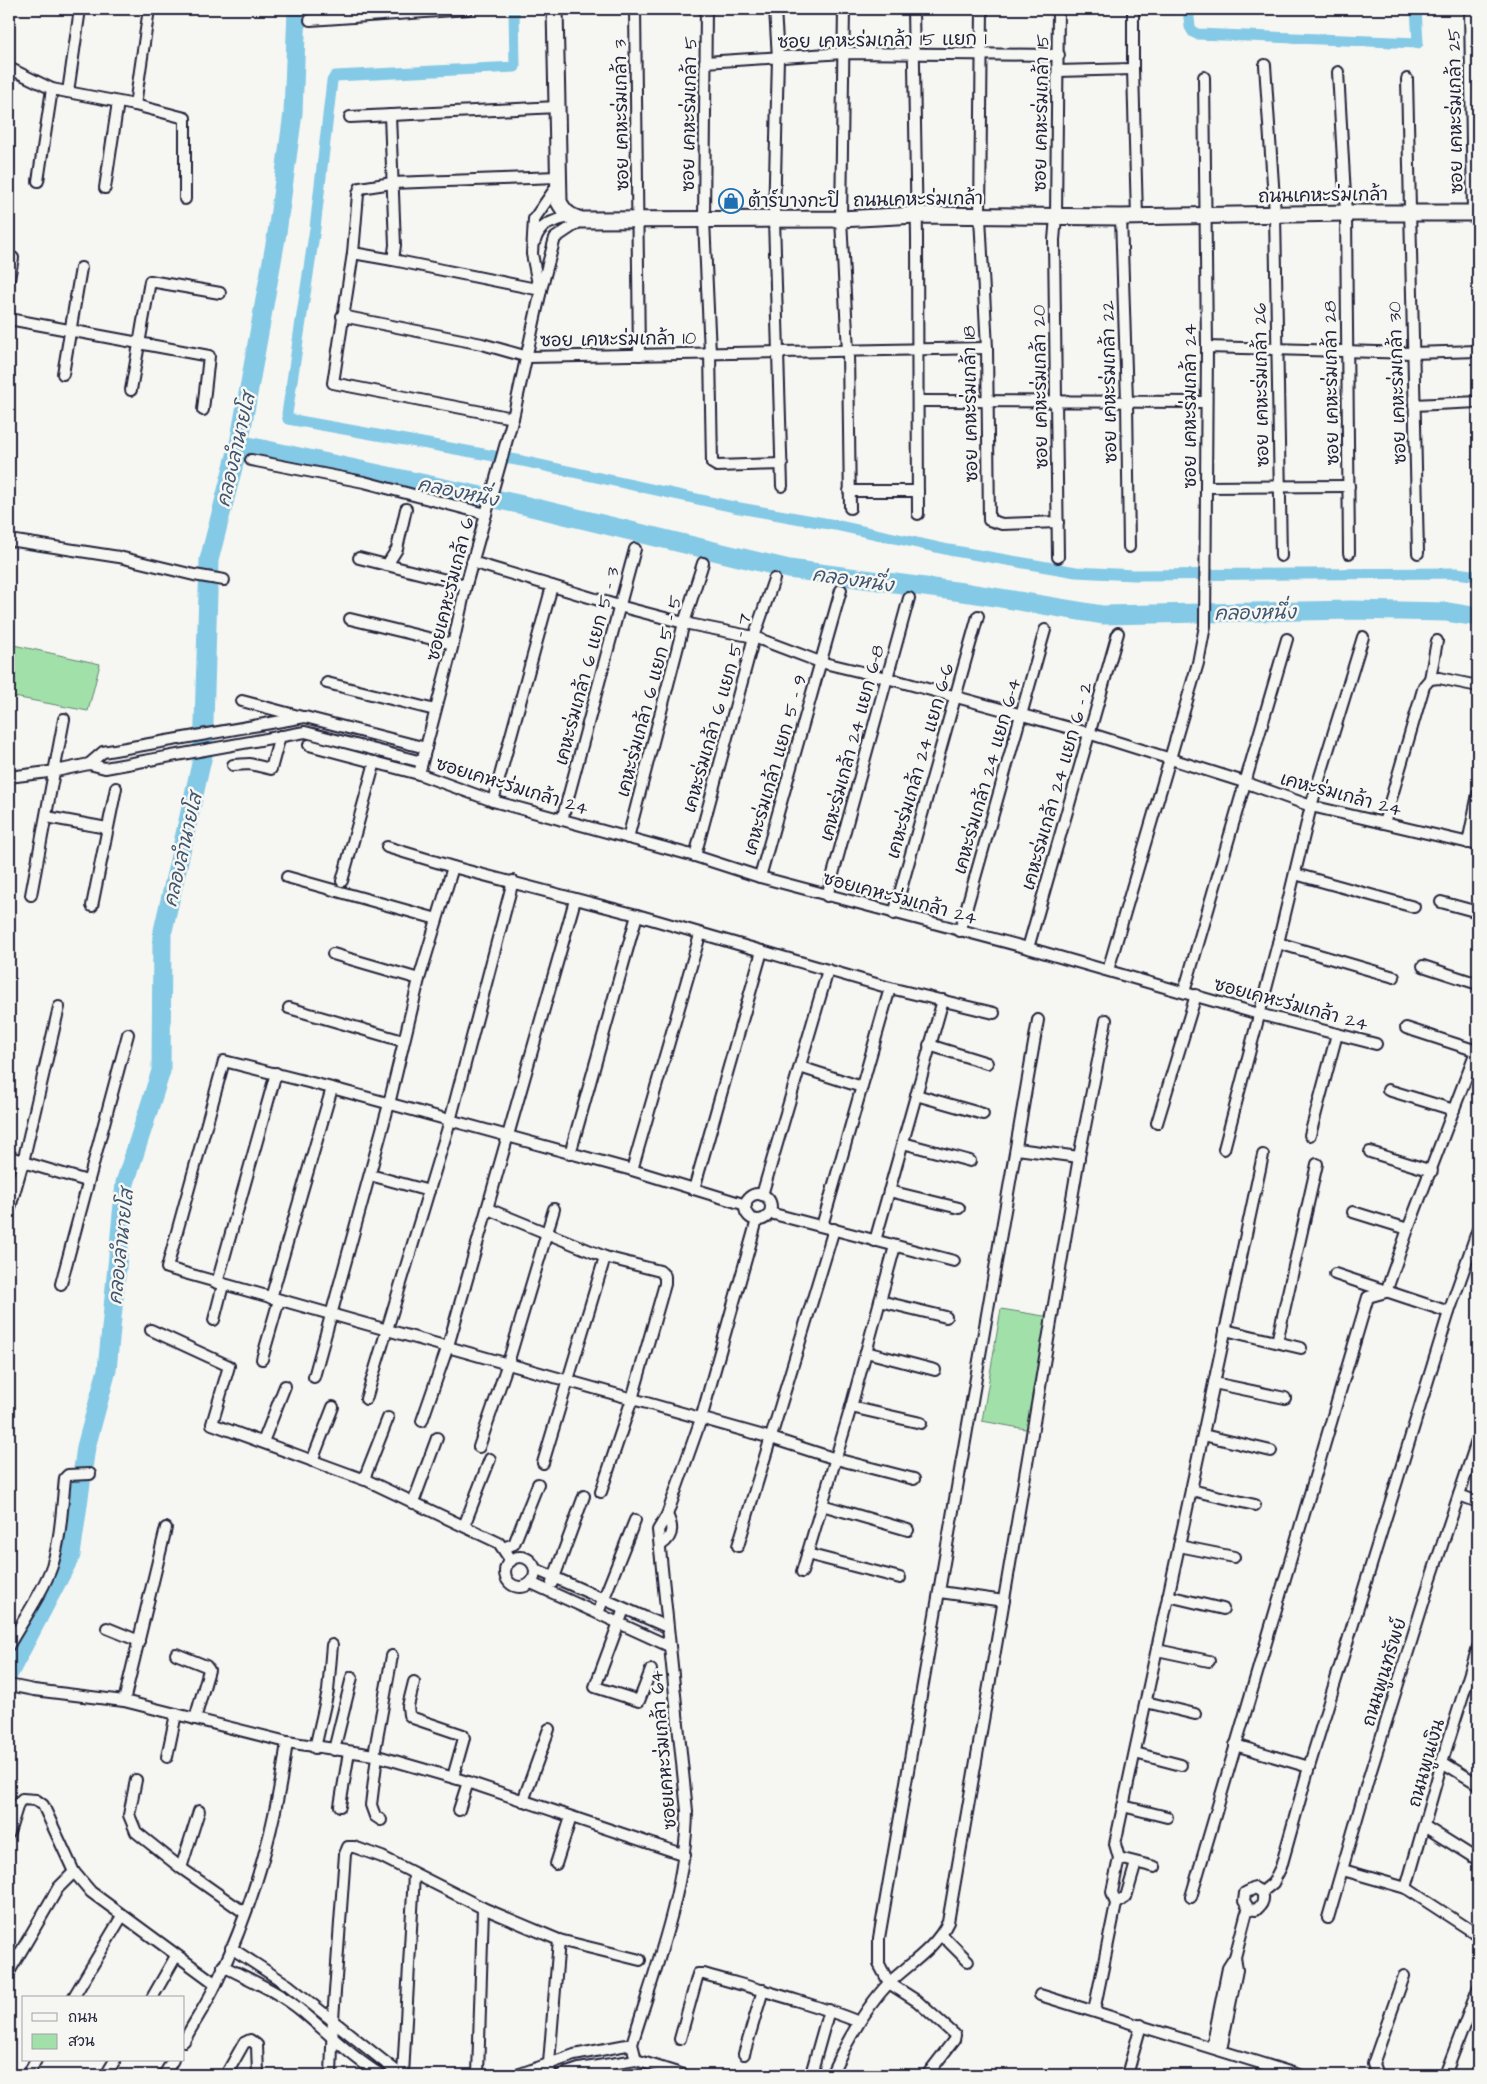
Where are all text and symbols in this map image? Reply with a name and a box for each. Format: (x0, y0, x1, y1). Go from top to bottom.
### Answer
street label: ซอย เคหะร่มเกล้า 15 แยก 1 (777, 26, 987, 55)
street label: ซอย เคหะร่มเกล้า 25 (1442, 28, 1469, 194)
street label: ซอย เคหะร่มเกล้า 15 (1028, 34, 1055, 192)
street label: ซอย เคหะร่มเกล้า 5 (676, 36, 703, 192)
street label: ซอย เคหะร่มเกล้า 3 (608, 39, 635, 191)
street label: ถนนเคหะร่มเกล้า (1258, 182, 1388, 209)
street label: ถนนเคหะร่มเกล้า (853, 186, 983, 213)
shop icon: ต้าร์บางกะปิ (718, 188, 744, 214)
place label: ต้าร์บางกะปิ (748, 188, 840, 214)
street label: ซอย เคหะร่มเกล้า 22 (1096, 299, 1123, 464)
street label: ซอย เคหะร่มเกล้า 28 (1318, 300, 1345, 466)
street label: ซอย เคหะร่มเกล้า 30 (1382, 301, 1413, 465)
street label: ซอย เคหะร่มเกล้า 26 (1248, 303, 1275, 467)
street label: ซอย เคหะร่มเกล้า 20 (1027, 305, 1054, 469)
street label: ซอย เคหะร่มเกล้า 24 (1178, 323, 1203, 489)
street label: ซอย เคหะร่มเกล้า 18 (957, 325, 984, 483)
street label: ซอย เคหะร่มเกล้า 10 (540, 326, 696, 353)
water label: คลองลำนายโส (210, 386, 264, 510)
water label: คลองหนึ่ง (415, 467, 503, 514)
street label: ซอยเคหะร่มเกล้า 6 (421, 515, 480, 664)
water label: คลองหนึ่ง (811, 557, 897, 600)
street label: เคหะร่มเกล้า 6 แยก 5 - 3 (549, 564, 626, 768)
street label: เคหะร่มเกล้า 6 แยก 5 - 5 (610, 592, 689, 800)
water label: คลองหนึ่ง (1214, 595, 1298, 628)
street label: เคหะร่มเกล้า 6 แยก 5 - 7 (677, 611, 758, 816)
street label: เคหะร่มเกล้า 24 แยก 6-8 (814, 642, 891, 844)
street label: เคหะร่มเกล้า 24 แยก 6-6 (881, 661, 960, 862)
street label: เคหะร่มเกล้า แยก 5 - 9 (738, 672, 813, 858)
street label: เคหะร่มเกล้า 24 แยก 6-4 (948, 675, 1027, 877)
street label: เคหะร่มเกล้า 24 แยก 6 - 2 (1016, 679, 1099, 893)
street label: ซอยเคหะร่มเกล้า 24 (432, 751, 591, 822)
street label: เคหะร่มเกล้า 24 (1278, 766, 1404, 823)
water label: คลองลำนายโส (157, 786, 211, 910)
street label: ซอยเคหะร่มเกล้า 24 (820, 866, 980, 931)
street label: ซอยเคหะร่มเกล้า 24 (1211, 972, 1371, 1037)
water label: คลองลำนายโส (102, 1183, 141, 1306)
street label: ถนนพูนทรัพย์ (1355, 1615, 1414, 1730)
street label: ซอยเคหะร่มเกล้า 64 (644, 1669, 683, 1831)
street label: ถนนพูนเงิน (1402, 1716, 1452, 1810)
legend (22, 1996, 185, 2062)
text: ถนน (68, 2007, 97, 2028)
text: สวน (68, 2031, 95, 2052)

